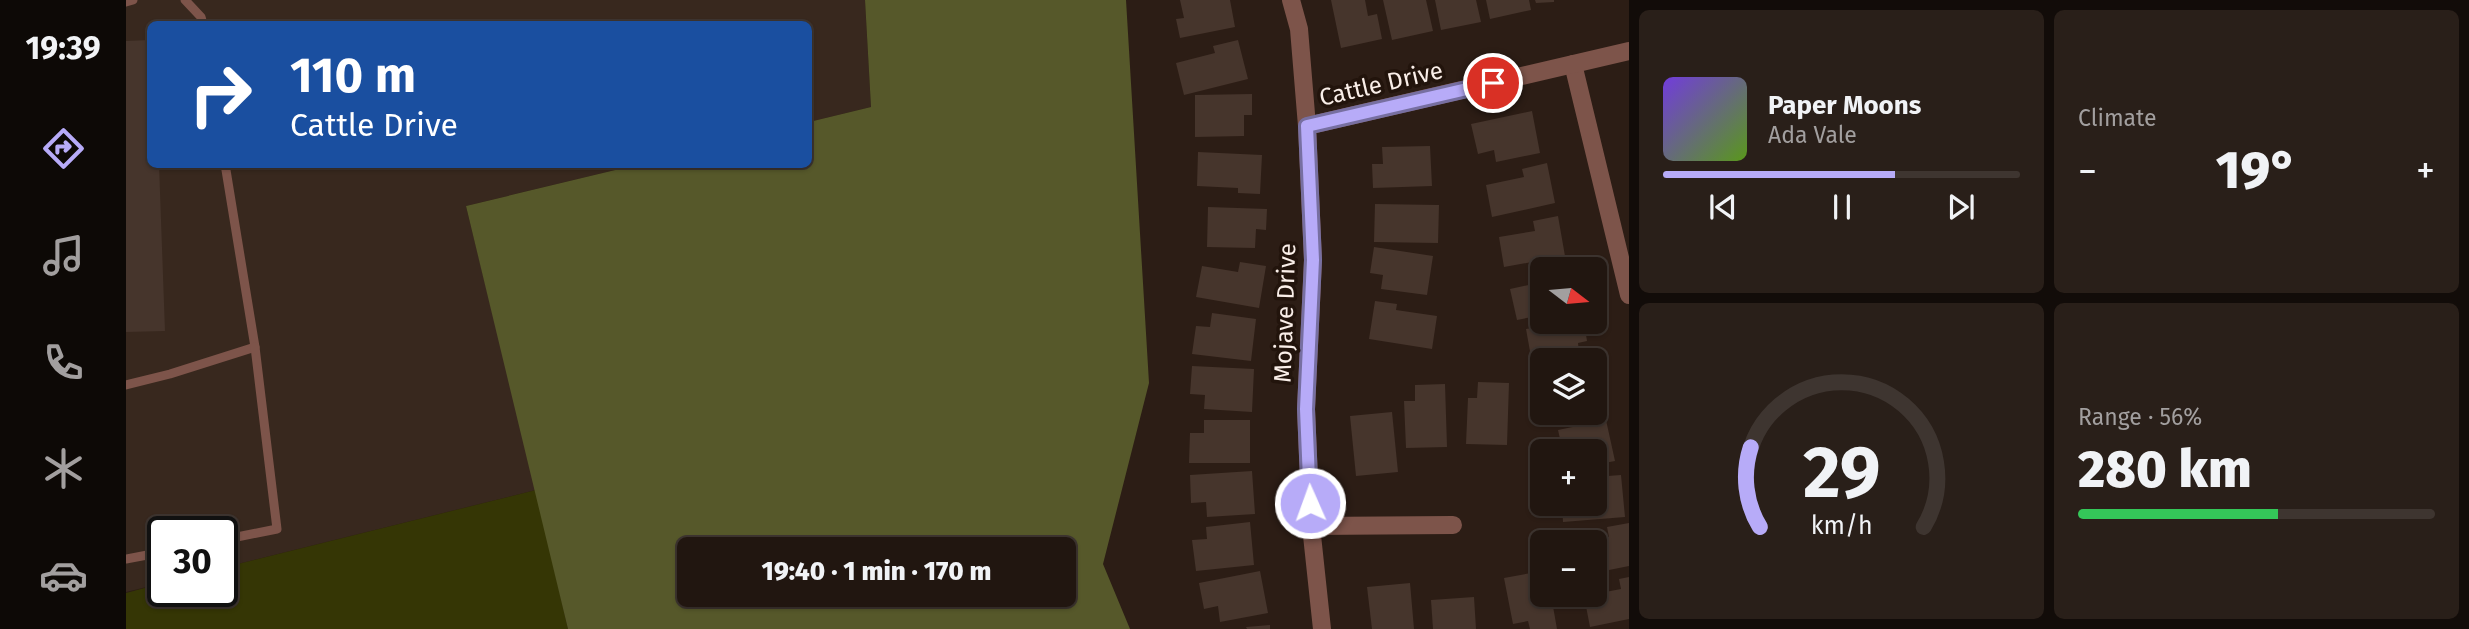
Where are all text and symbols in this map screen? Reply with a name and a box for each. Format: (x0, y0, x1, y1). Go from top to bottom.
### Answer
text: 19:39 (25, 29, 101, 67)
text: 110 m (290, 46, 416, 105)
icon: right (175, 49, 266, 140)
pin (1463, 53, 1523, 113)
street label: Cattle Drive (1316, 56, 1446, 112)
icon: arrive (1474, 64, 1512, 102)
text: Paper Moons (1768, 90, 1921, 121)
text: Climate (2078, 104, 2157, 132)
text: Cattle Drive (290, 106, 458, 144)
text: Ada Vale (1768, 121, 1857, 149)
icon: directions (39, 124, 88, 173)
text: 19° (2216, 139, 2297, 202)
text: − (2078, 148, 2097, 194)
text: + (2416, 148, 2435, 194)
icon: previous (1704, 188, 1742, 226)
icon: pause (1823, 188, 1861, 226)
icon: next (1942, 188, 1980, 226)
icon: music (39, 231, 88, 280)
street label: Mojave Drive (1269, 243, 1301, 383)
north arrow (1530, 257, 1606, 334)
map controls (1530, 257, 1607, 607)
icon: phone (39, 338, 88, 387)
button: layers (1530, 348, 1607, 425)
text: Range · 56% (2078, 403, 2202, 431)
text: 29 (1803, 429, 1880, 516)
text: 280 km (2078, 438, 2252, 501)
button: + (1530, 439, 1607, 516)
icon: climate (39, 444, 88, 493)
position arrow (1273, 466, 1347, 540)
text: km/h (1811, 511, 1872, 541)
speed limit sign: 30 (147, 516, 238, 607)
button: − (1530, 530, 1607, 607)
icon: car (39, 551, 88, 600)
text: 19:40 · 1 min · 170 m (762, 556, 991, 587)

